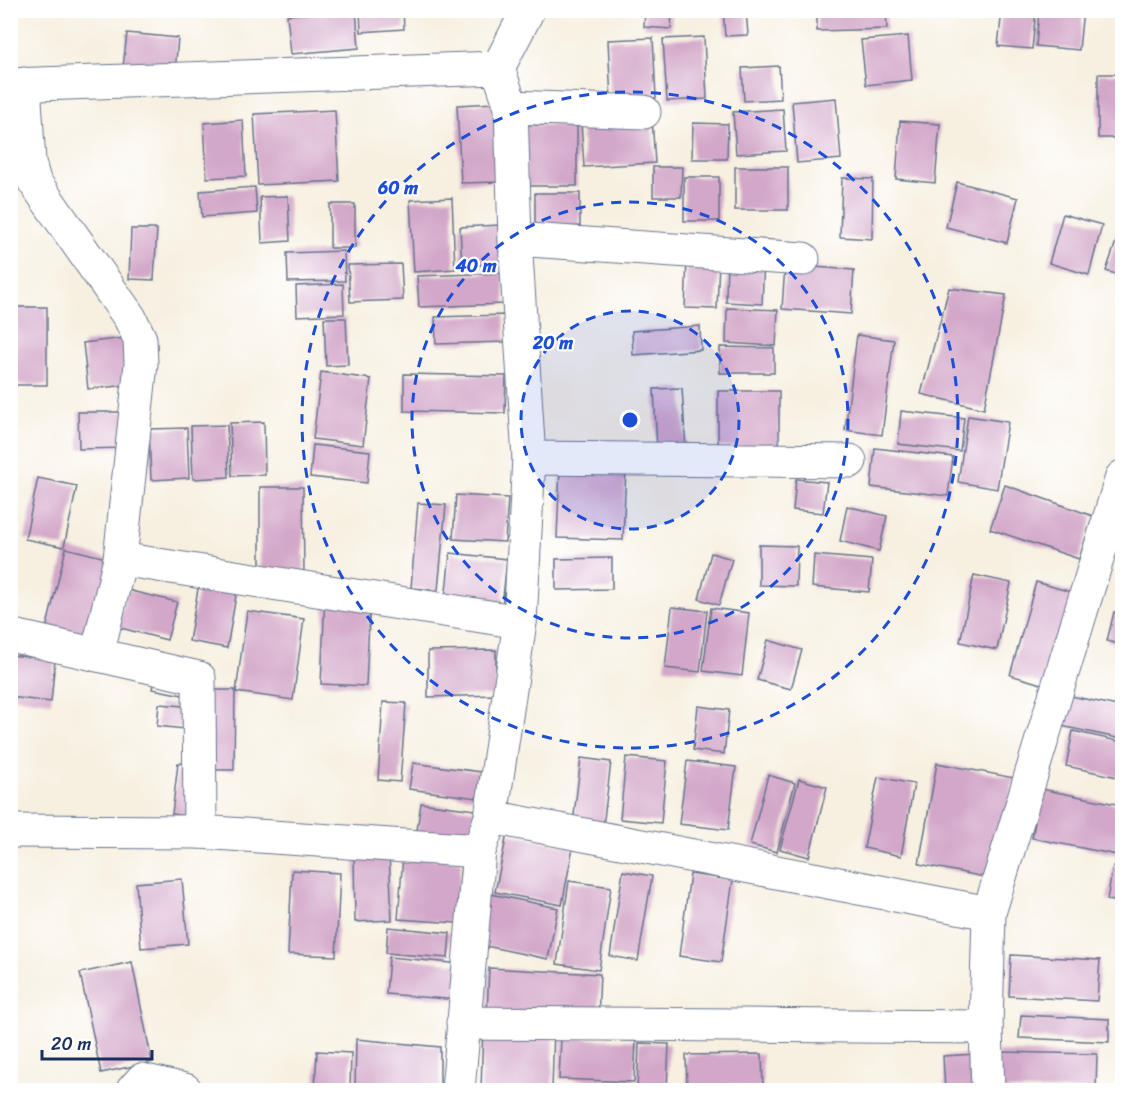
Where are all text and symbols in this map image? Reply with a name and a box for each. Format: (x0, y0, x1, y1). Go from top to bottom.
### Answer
text: 60 m (377, 172, 418, 204)
text: 40 m (454, 250, 497, 282)
text: 20 m (532, 327, 573, 359)
centre of rings (620, 410, 640, 430)
scale bar (42, 1023, 152, 1061)
text: 20 m (51, 1028, 91, 1060)

